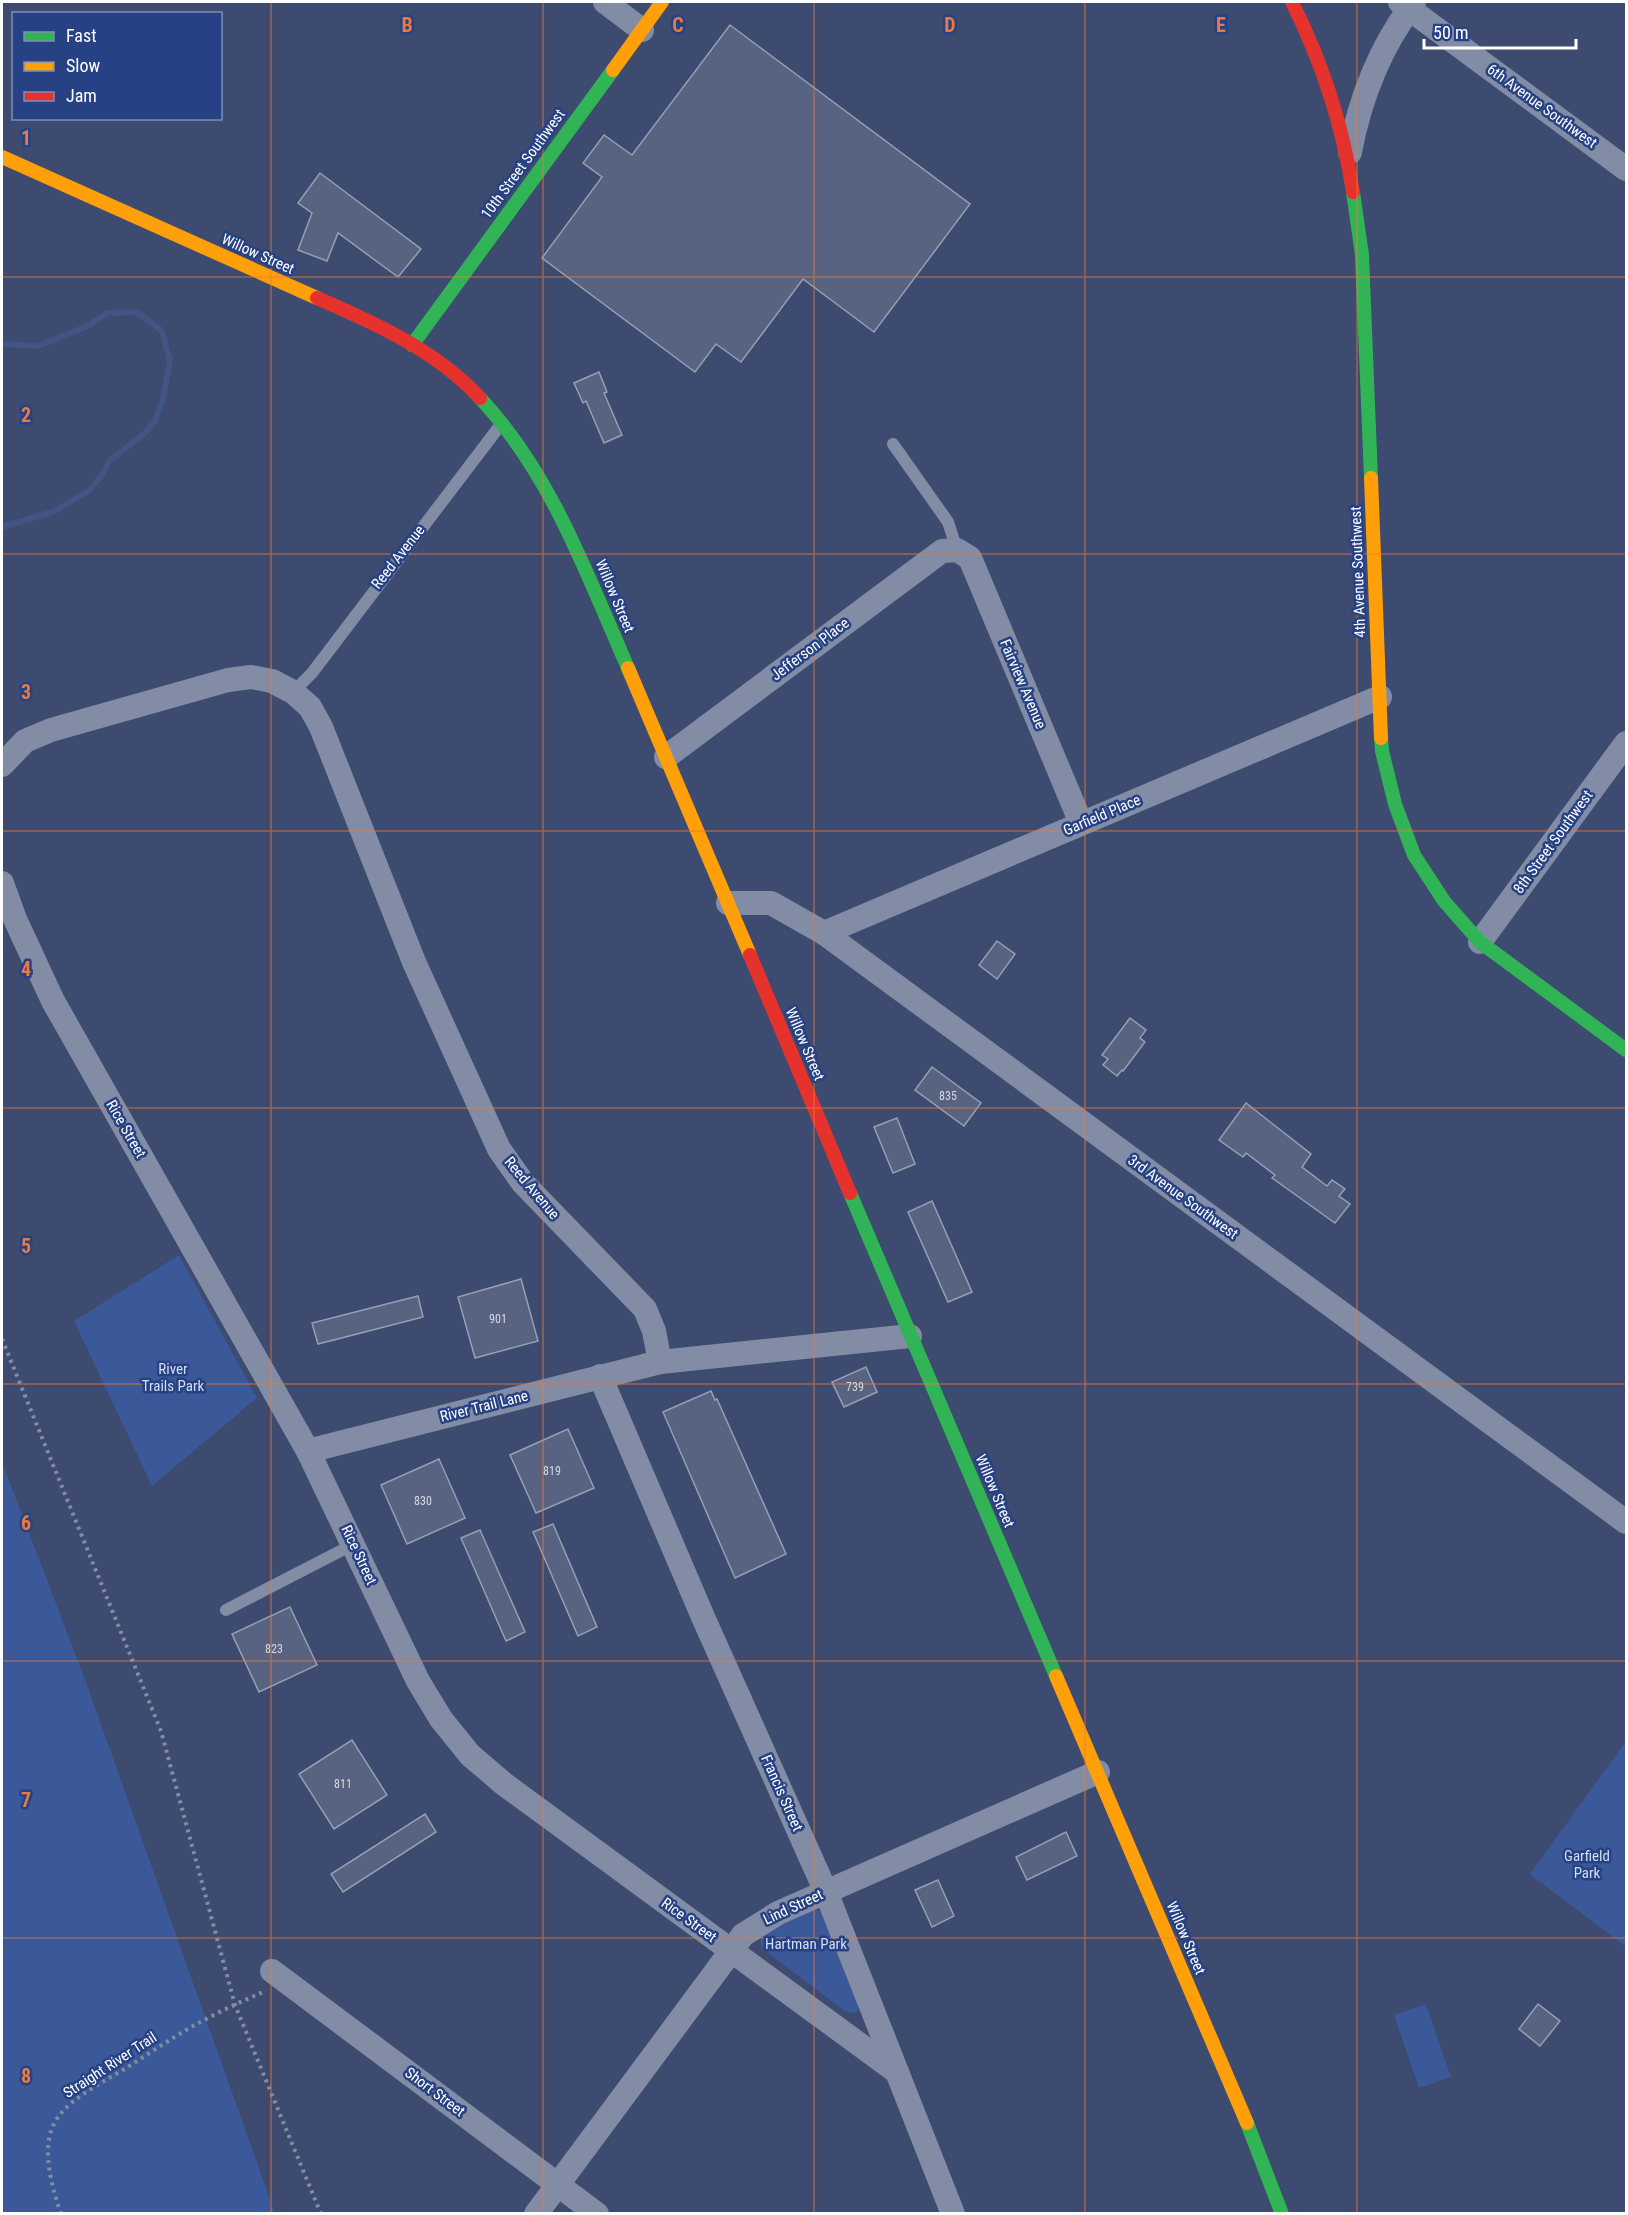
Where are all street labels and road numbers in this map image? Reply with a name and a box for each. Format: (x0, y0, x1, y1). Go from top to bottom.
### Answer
street label: 6th Avenue Southwest (1484, 60, 1600, 152)
street label: 10th Street Southwest (477, 106, 569, 222)
street label: Willow Street (219, 230, 297, 278)
street label: 4th Avenue Southwest (1347, 506, 1369, 638)
street label: Reed Avenue (367, 521, 429, 593)
street label: Willow Street (592, 557, 638, 635)
street label: Jefferson Place (767, 614, 853, 684)
street label: Fairview Avenue (996, 637, 1050, 731)
street label: 8th Street Southwest (1509, 787, 1597, 897)
street label: Garfield Place (1061, 791, 1143, 839)
street label: Willow Street (782, 1005, 828, 1083)
street label: Rice Street (102, 1097, 150, 1161)
street label: 3rd Avenue Southwest (1124, 1151, 1242, 1243)
street label: Reed Avenue (501, 1153, 563, 1223)
street label: River Trail Lane (438, 1386, 530, 1426)
street label: Willow Street (972, 1452, 1018, 1530)
street label: Rice Street (337, 1522, 381, 1588)
street label: Francis Street (757, 1752, 807, 1834)
street label: Lind Street (760, 1885, 826, 1929)
street label: Rice Street (658, 1894, 720, 1946)
street label: Willow Street (1163, 1899, 1209, 1977)
street label: Straight River Trail (60, 2028, 160, 2102)
street label: Short Street (401, 2064, 469, 2120)

